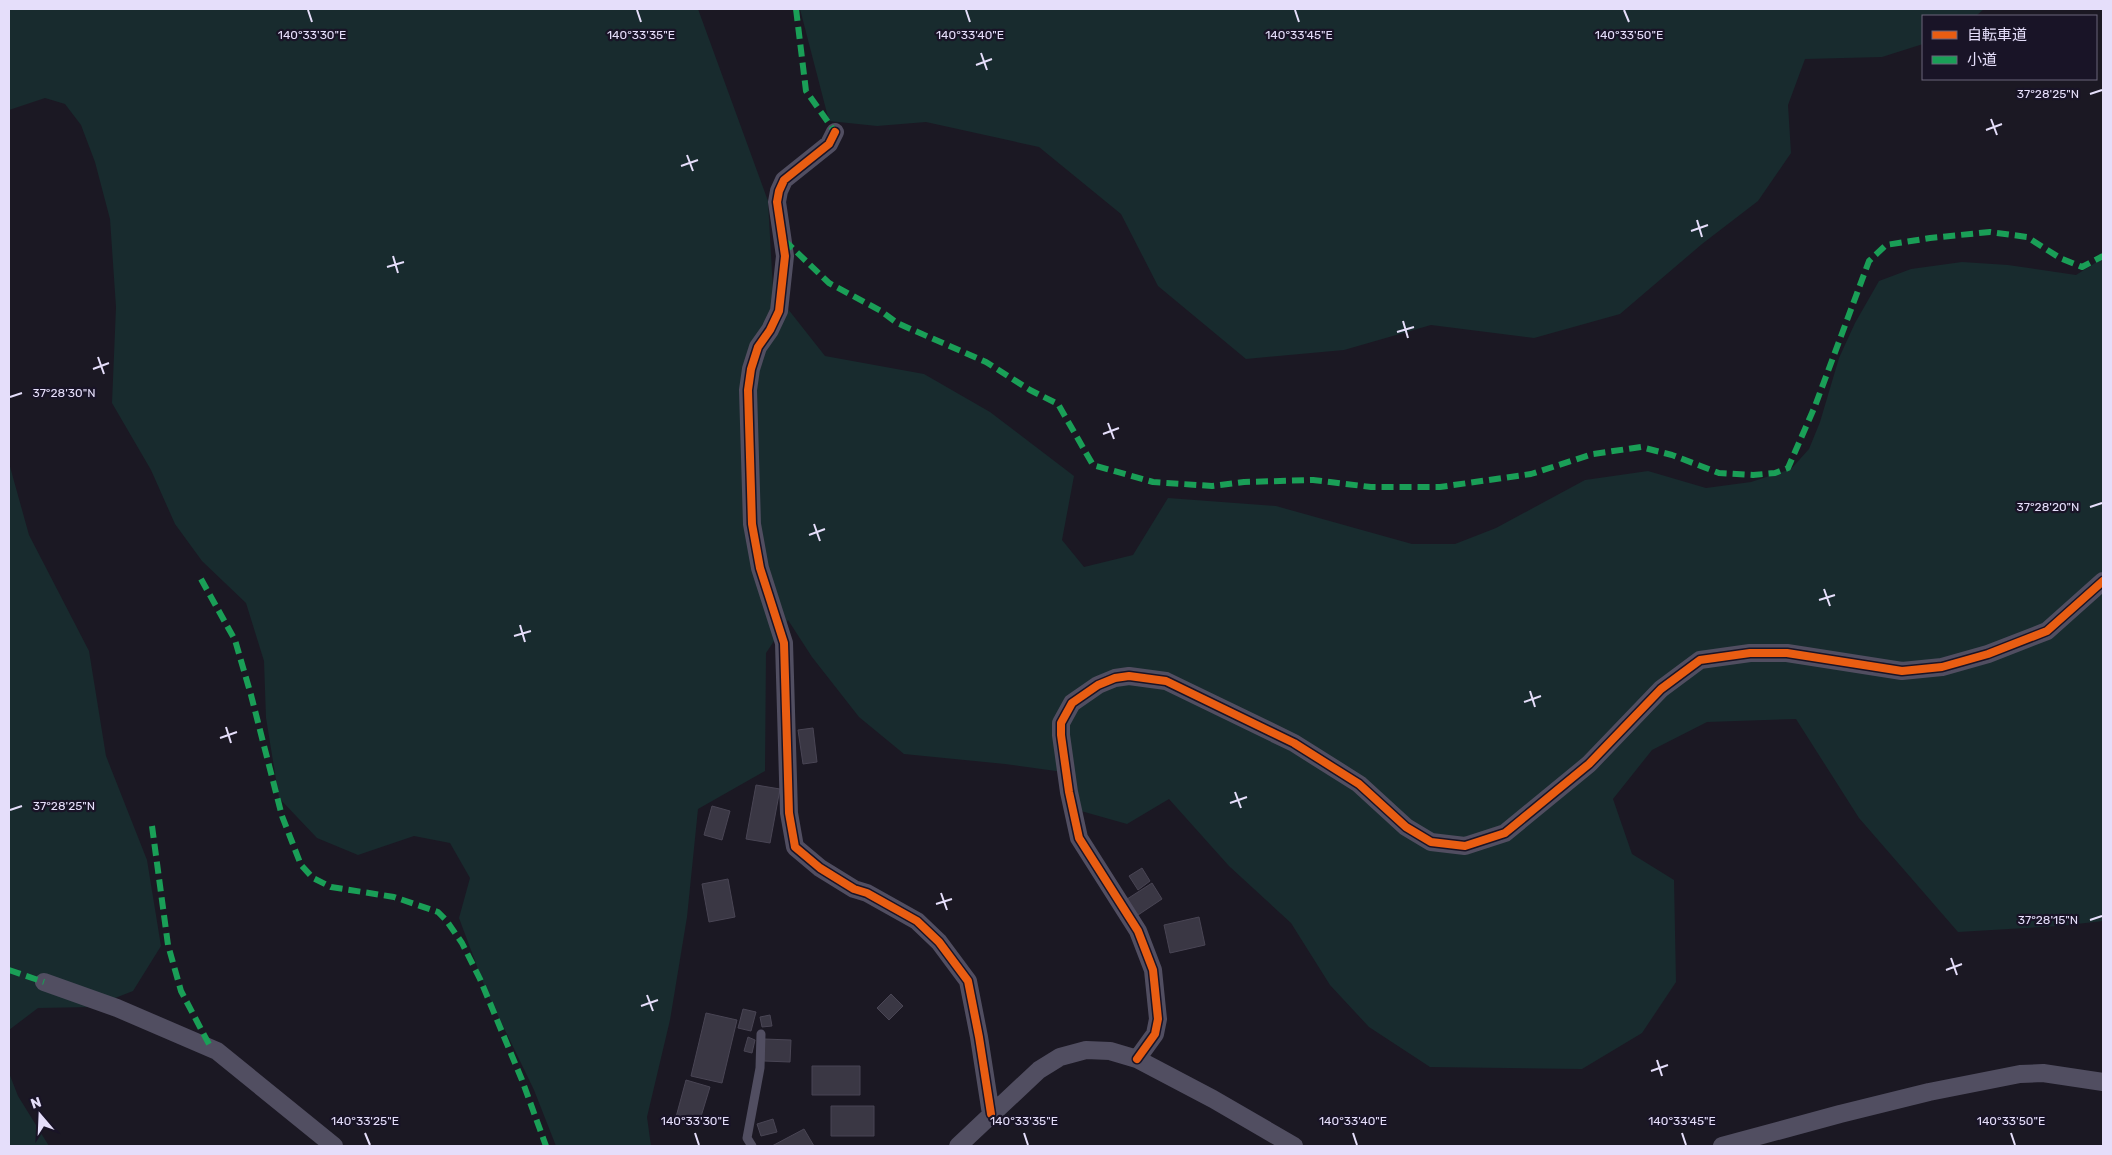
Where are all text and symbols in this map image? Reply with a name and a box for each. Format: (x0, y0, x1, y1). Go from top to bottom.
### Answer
legend (1922, 15, 2097, 80)
text: 自転車道 (1967, 26, 2027, 44)
text: 140°33'30"E (278, 28, 346, 42)
text: 140°33'35"E (607, 28, 675, 42)
text: 140°33'40"E (936, 28, 1004, 42)
text: 140°33'45"E (1265, 28, 1333, 42)
text: 140°33'50"E (1595, 28, 1663, 42)
text: 小道 (1967, 51, 1997, 69)
text: 37°28'25"N (2017, 87, 2079, 101)
text: 37°28'30"N (33, 386, 95, 400)
text: 37°28'20"N (2017, 500, 2079, 514)
text: 37°28'25"N (33, 799, 95, 813)
text: 37°28'15"N (2018, 913, 2078, 927)
north arrow (15, 1090, 65, 1140)
text: N (28, 1094, 43, 1113)
text: 140°33'25"E (331, 1114, 399, 1128)
text: 140°33'30"E (661, 1114, 729, 1128)
text: 140°33'35"E (990, 1114, 1058, 1128)
text: 140°33'40"E (1319, 1114, 1387, 1128)
text: 140°33'45"E (1648, 1114, 1716, 1128)
text: 140°33'50"E (1977, 1114, 2045, 1128)

